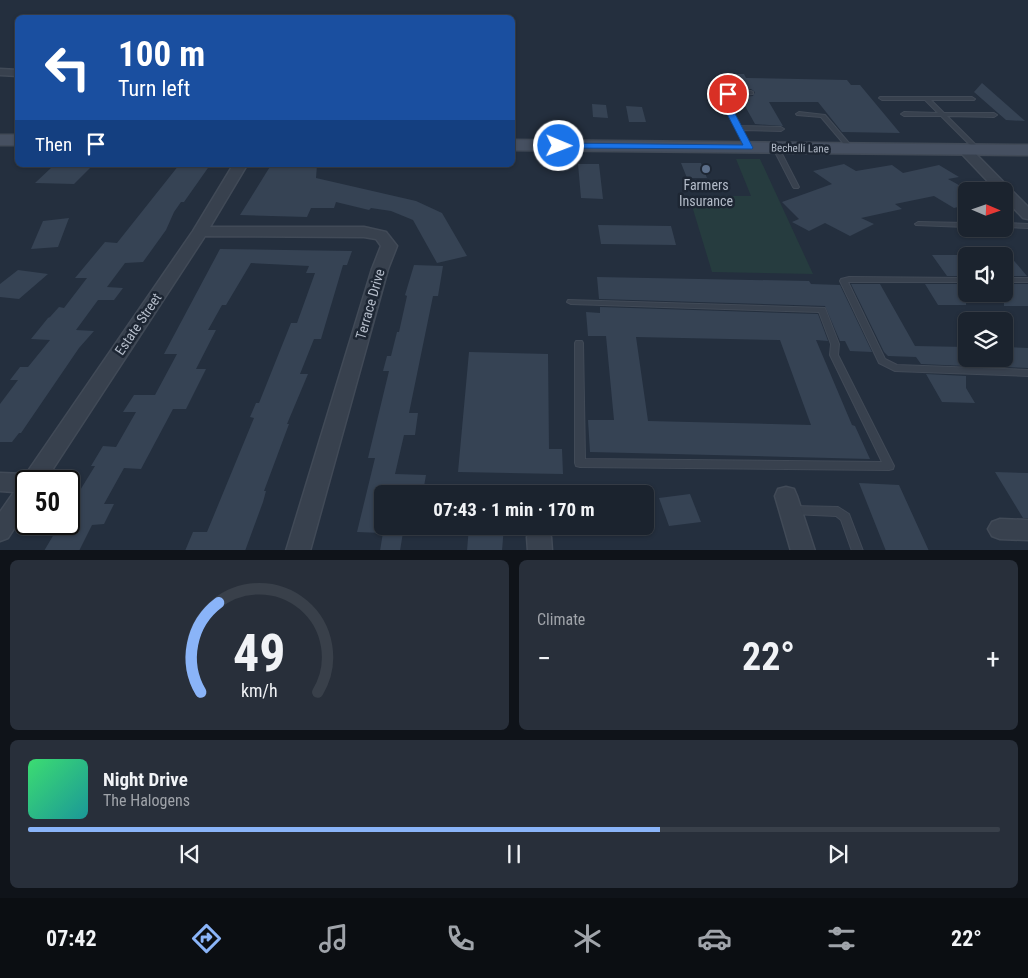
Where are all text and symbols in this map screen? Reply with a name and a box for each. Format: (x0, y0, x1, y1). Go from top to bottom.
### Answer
text: 100 m (118, 34, 205, 75)
icon: left (35, 35, 100, 100)
pin (707, 73, 749, 115)
text: Turn left (118, 76, 190, 101)
icon: arrive (714, 80, 742, 108)
position arrow (532, 119, 584, 171)
icon: arrive (82, 130, 110, 158)
text: Then (35, 133, 72, 156)
street label: Bechelli Lane (771, 141, 829, 156)
marker: Farmers Insurance (700, 163, 712, 175)
place label: Farmers Insurance (679, 177, 733, 209)
north arrow (958, 182, 1012, 238)
map controls (958, 182, 1013, 367)
button: sound (958, 247, 1013, 302)
street label: Terrace Drive (352, 267, 388, 341)
street label: Estate Street (112, 290, 164, 358)
button: layers (958, 312, 1013, 367)
speed limit sign: 50 (15, 470, 80, 535)
text: 07:43 · 1 min · 170 m (433, 498, 595, 521)
text: Climate (537, 610, 585, 629)
text: 49 (233, 623, 286, 684)
text: 22° (742, 635, 795, 679)
text: − (537, 642, 551, 675)
text: + (986, 642, 1000, 675)
text: km/h (241, 680, 278, 701)
text: Night Drive (103, 768, 188, 791)
text: The Halogens (103, 791, 190, 810)
icon: previous (176, 840, 204, 868)
icon: pause (500, 840, 528, 868)
icon: next (824, 840, 852, 868)
icon: directions (189, 921, 224, 956)
icon: music (316, 921, 351, 956)
icon: phone (443, 921, 478, 956)
icon: climate (570, 921, 605, 956)
icon: car (697, 921, 732, 956)
icon: filters (824, 921, 859, 956)
text: 07:42 (46, 926, 97, 951)
text: 22° (951, 926, 982, 951)

